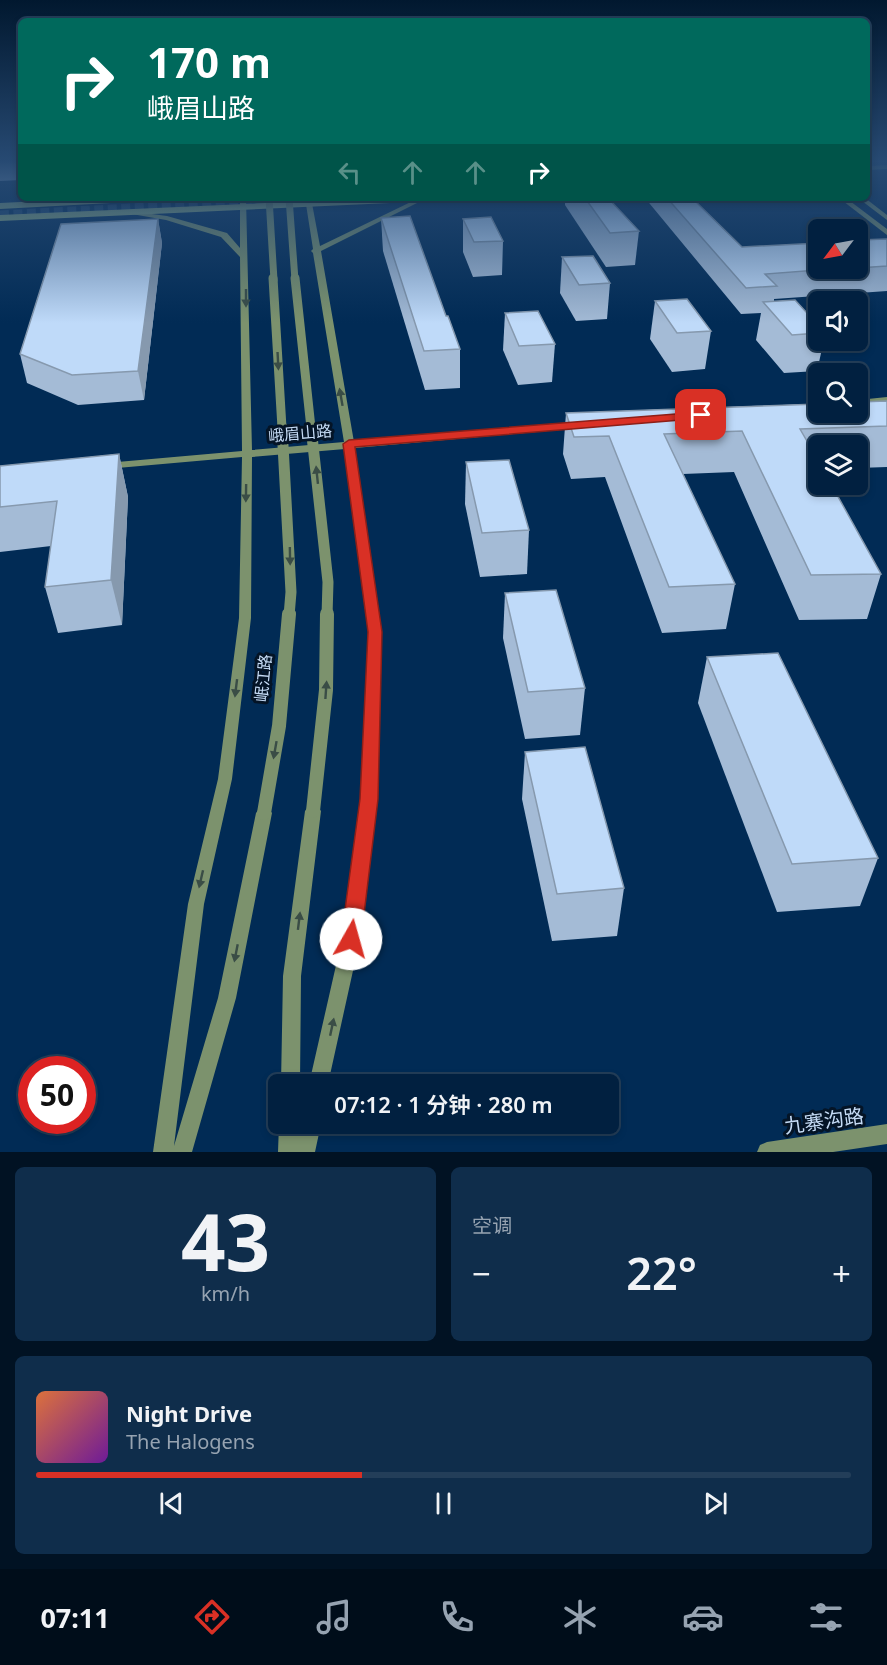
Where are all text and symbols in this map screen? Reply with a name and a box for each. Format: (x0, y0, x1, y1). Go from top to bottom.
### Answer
text: 170 m (147, 33, 271, 90)
icon: right (48, 42, 126, 120)
text: 峨眉山路 (147, 89, 255, 126)
icon: left (333, 156, 366, 189)
icon: ahead (396, 156, 429, 189)
icon: ahead (459, 156, 492, 189)
icon: right (522, 156, 555, 189)
north arrow (808, 219, 868, 279)
map controls (808, 219, 868, 495)
one-way arrow (241, 289, 251, 308)
button: sound (808, 291, 868, 351)
one-way arrow (273, 352, 282, 371)
button: search (808, 363, 868, 423)
one-way arrow (336, 388, 345, 407)
pin (675, 389, 726, 440)
icon: arrive (684, 398, 717, 431)
street label: 峨眉山路 (267, 419, 333, 447)
button: layers (808, 435, 868, 495)
one-way arrow (312, 466, 322, 485)
one-way arrow (241, 484, 251, 503)
one-way arrow (285, 546, 295, 565)
street label: 岷江路 (250, 653, 276, 703)
one-way arrow (232, 678, 241, 697)
one-way arrow (321, 681, 331, 700)
one-way arrow (270, 741, 279, 760)
one-way arrow (196, 870, 206, 889)
position arrow (319, 907, 383, 971)
one-way arrow (294, 912, 304, 931)
one-way arrow (231, 943, 240, 962)
one-way arrow (328, 1018, 337, 1037)
speed limit sign: 50 (18, 1056, 96, 1134)
text: 07:12 · 1 分钟 · 280 m (334, 1089, 553, 1119)
street label: 九寨沟路 (782, 1102, 865, 1139)
text: 43 (181, 1188, 270, 1294)
text: 空调 (472, 1212, 512, 1239)
text: 22° (626, 1242, 697, 1303)
text: − (472, 1251, 491, 1296)
text: + (832, 1251, 851, 1296)
text: km/h (201, 1280, 250, 1307)
text: Night Drive (126, 1398, 252, 1428)
text: The Halogens (126, 1428, 255, 1455)
icon: previous (155, 1487, 188, 1520)
icon: pause (427, 1487, 460, 1520)
icon: next (699, 1487, 732, 1520)
icon: directions (191, 1596, 233, 1638)
icon: music (313, 1596, 355, 1638)
icon: phone (436, 1596, 478, 1638)
icon: climate (559, 1596, 601, 1638)
icon: car (682, 1596, 724, 1638)
icon: filters (805, 1596, 847, 1638)
text: 07:11 (40, 1599, 110, 1636)

